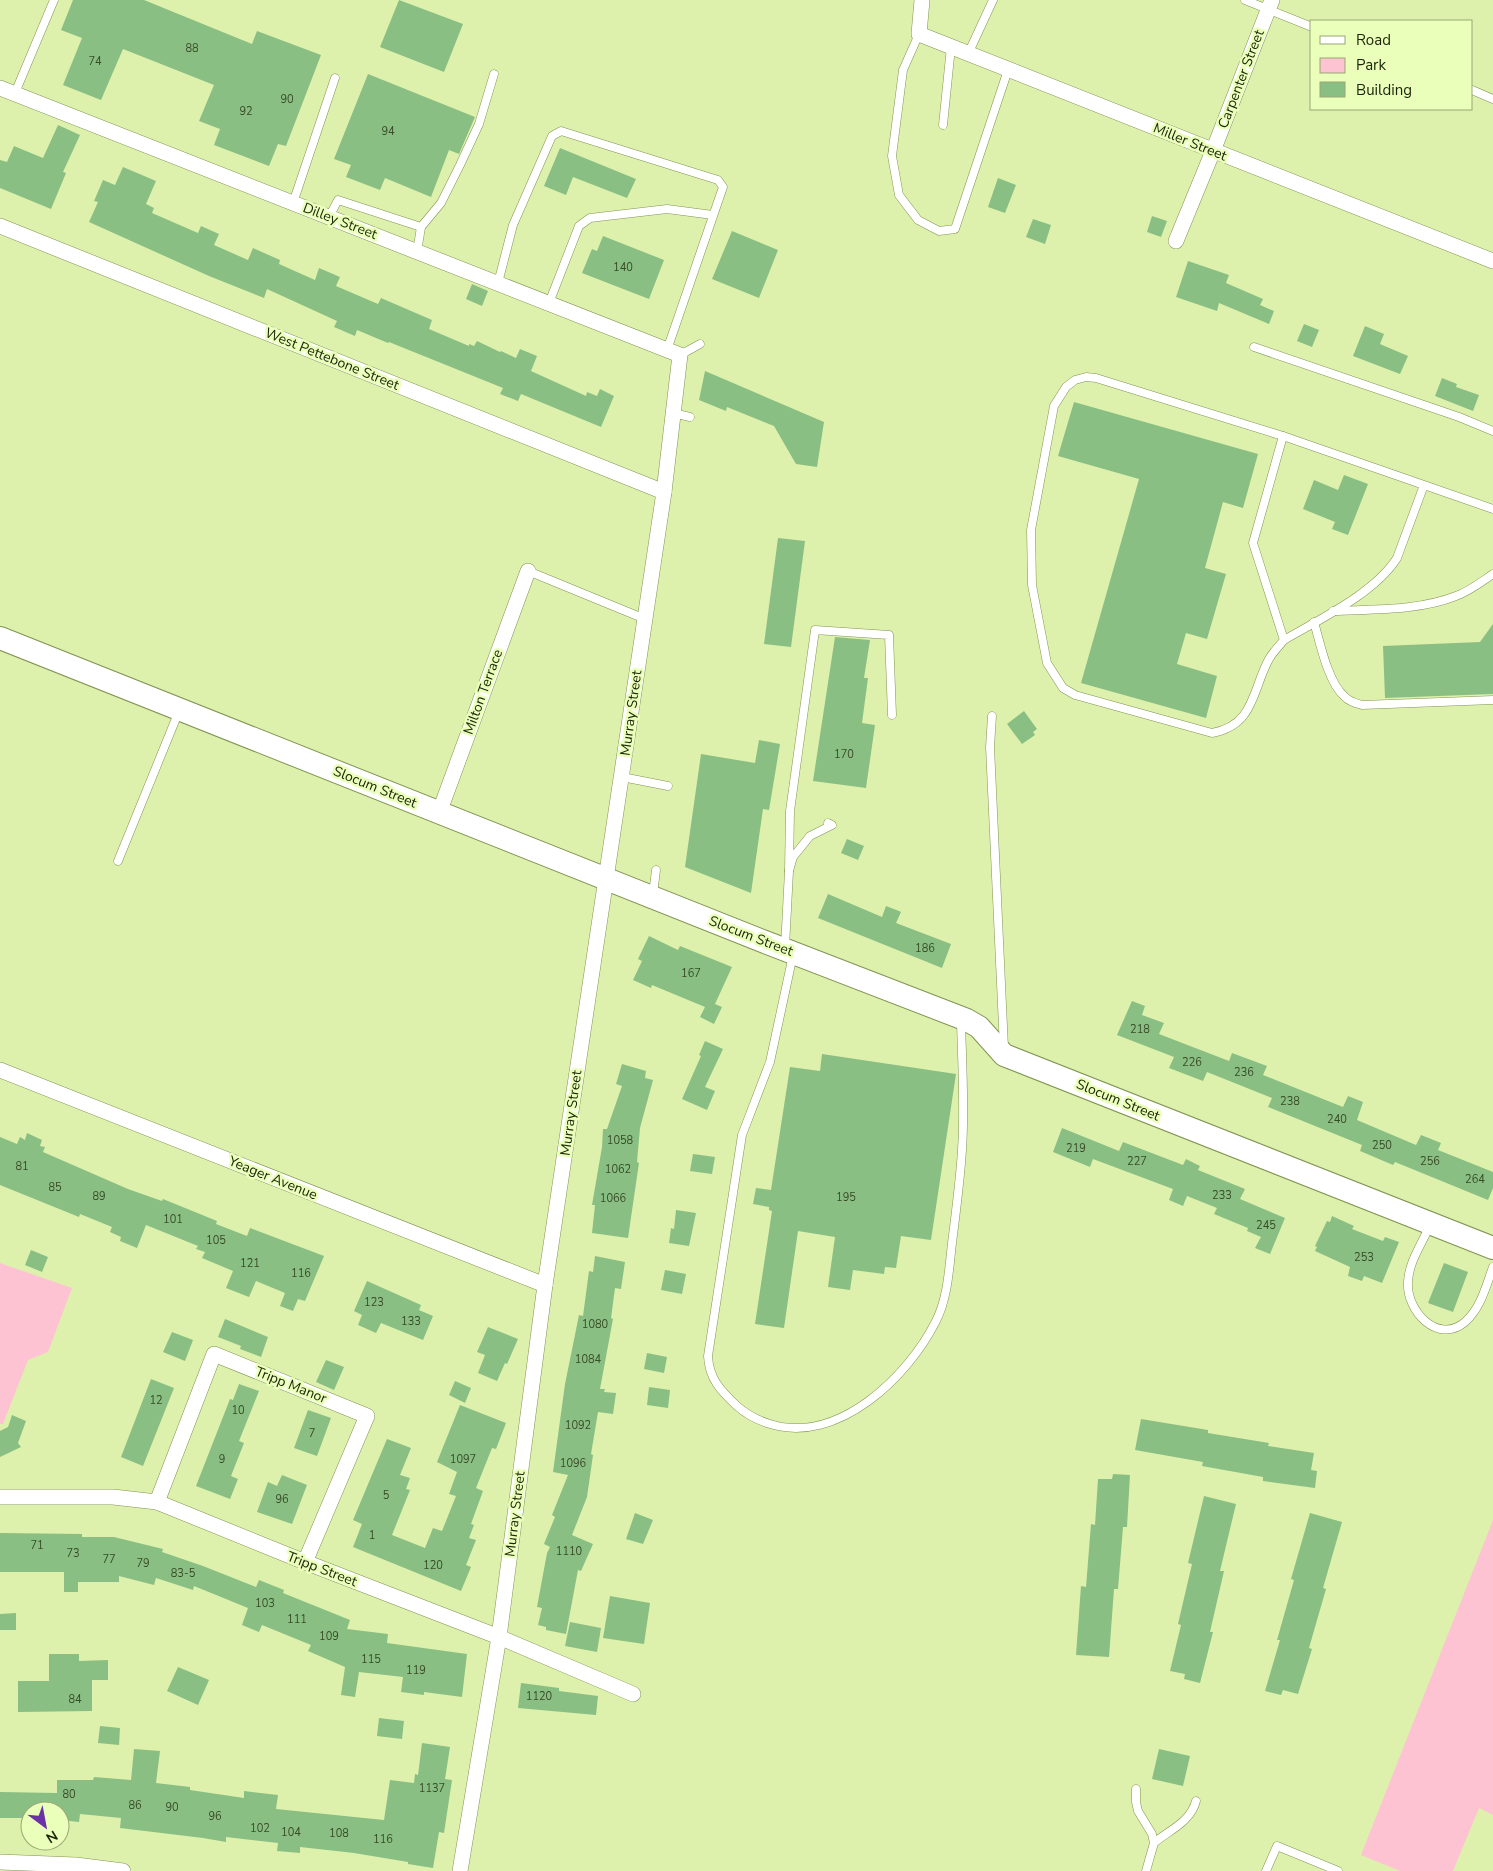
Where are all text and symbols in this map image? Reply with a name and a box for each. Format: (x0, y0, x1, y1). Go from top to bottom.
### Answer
legend (1310, 20, 1473, 110)
street label: Carpenter Street (1213, 27, 1269, 131)
text: Road (1356, 30, 1391, 50)
house number: 88 (185, 41, 199, 56)
house number: 74 (88, 54, 102, 69)
text: Park (1356, 55, 1386, 75)
text: Building (1356, 80, 1412, 100)
house number: 90 (280, 92, 294, 107)
house number: 92 (239, 104, 253, 119)
street label: Miller Street (1150, 119, 1230, 165)
house number: 94 (381, 124, 395, 139)
street label: Dilley Street (300, 198, 380, 244)
house number: 140 (613, 260, 633, 275)
street label: West Pettebone Street (262, 323, 402, 395)
street label: Milton Terrace (459, 647, 507, 737)
street label: Murray Street (616, 669, 646, 757)
house number: 170 (834, 747, 854, 762)
street label: Slocum Street (330, 762, 420, 812)
street label: Slocum Street (706, 911, 796, 961)
house number: 186 (915, 941, 935, 956)
house number: 167 (681, 966, 701, 981)
house number: 218 (1130, 1022, 1150, 1037)
house number: 226 (1182, 1055, 1202, 1070)
house number: 236 (1234, 1065, 1254, 1080)
street label: Murray Street (556, 1069, 586, 1157)
street label: Slocum Street (1073, 1075, 1163, 1125)
house number: 238 (1280, 1094, 1300, 1109)
house number: 240 (1327, 1112, 1347, 1127)
house number: 1058 (607, 1133, 634, 1148)
house number: 250 (1372, 1138, 1392, 1153)
house number: 219 (1066, 1141, 1086, 1156)
street label: Yeager Avenue (225, 1151, 320, 1204)
house number: 227 (1127, 1154, 1147, 1169)
house number: 256 (1420, 1154, 1440, 1169)
house number: 81 (15, 1159, 29, 1174)
house number: 1062 (605, 1162, 631, 1177)
house number: 264 (1465, 1172, 1485, 1187)
house number: 85 (48, 1180, 62, 1195)
house number: 233 (1212, 1188, 1232, 1203)
house number: 89 (92, 1189, 106, 1204)
house number: 195 (836, 1190, 856, 1205)
house number: 1066 (600, 1191, 627, 1206)
house number: 101 (163, 1212, 183, 1227)
house number: 245 (1256, 1218, 1276, 1233)
house number: 105 (206, 1233, 226, 1248)
house number: 253 (1354, 1250, 1374, 1265)
house number: 121 (240, 1256, 260, 1271)
house number: 116 (291, 1266, 311, 1281)
house number: 123 (364, 1295, 384, 1310)
house number: 133 (401, 1314, 421, 1329)
house number: 1080 (582, 1317, 609, 1332)
house number: 1084 (575, 1352, 602, 1367)
street label: Tripp Manor (252, 1362, 330, 1408)
house number: 12 (149, 1393, 163, 1408)
house number: 10 (231, 1403, 245, 1418)
house number: 1092 (565, 1418, 591, 1433)
house number: 7 (309, 1426, 315, 1441)
house number: 9 (219, 1452, 225, 1467)
house number: 1097 (450, 1452, 476, 1467)
house number: 1096 (560, 1456, 587, 1471)
street label: Murray Street (500, 1470, 530, 1558)
house number: 5 (383, 1488, 390, 1503)
house number: 96 (275, 1492, 289, 1507)
house number: 1 (369, 1528, 375, 1543)
house number: 71 (30, 1538, 44, 1553)
house number: 1110 (556, 1544, 583, 1559)
house number: 73 (66, 1546, 80, 1561)
street label: Tripp Street (284, 1547, 360, 1591)
house number: 77 (102, 1552, 116, 1567)
house number: 79 (136, 1556, 150, 1571)
house number: 120 (423, 1558, 443, 1573)
house number: 83-5 (171, 1566, 196, 1581)
house number: 103 (255, 1596, 275, 1611)
house number: 111 (287, 1612, 307, 1627)
house number: 109 (319, 1629, 339, 1644)
house number: 115 (361, 1652, 381, 1667)
house number: 119 (406, 1663, 426, 1678)
house number: 1120 (526, 1689, 553, 1704)
house number: 84 (68, 1692, 82, 1707)
house number: 1137 (419, 1781, 445, 1796)
house number: 80 (62, 1787, 76, 1802)
house number: 86 (128, 1798, 142, 1813)
house number: 90 (165, 1800, 179, 1815)
north arrow (20, 1801, 70, 1851)
house number: 96 (208, 1809, 222, 1824)
house number: 102 (250, 1821, 270, 1836)
house number: 104 (281, 1825, 301, 1840)
text: N (42, 1826, 61, 1847)
house number: 108 (329, 1826, 349, 1841)
house number: 116 (373, 1832, 393, 1847)

